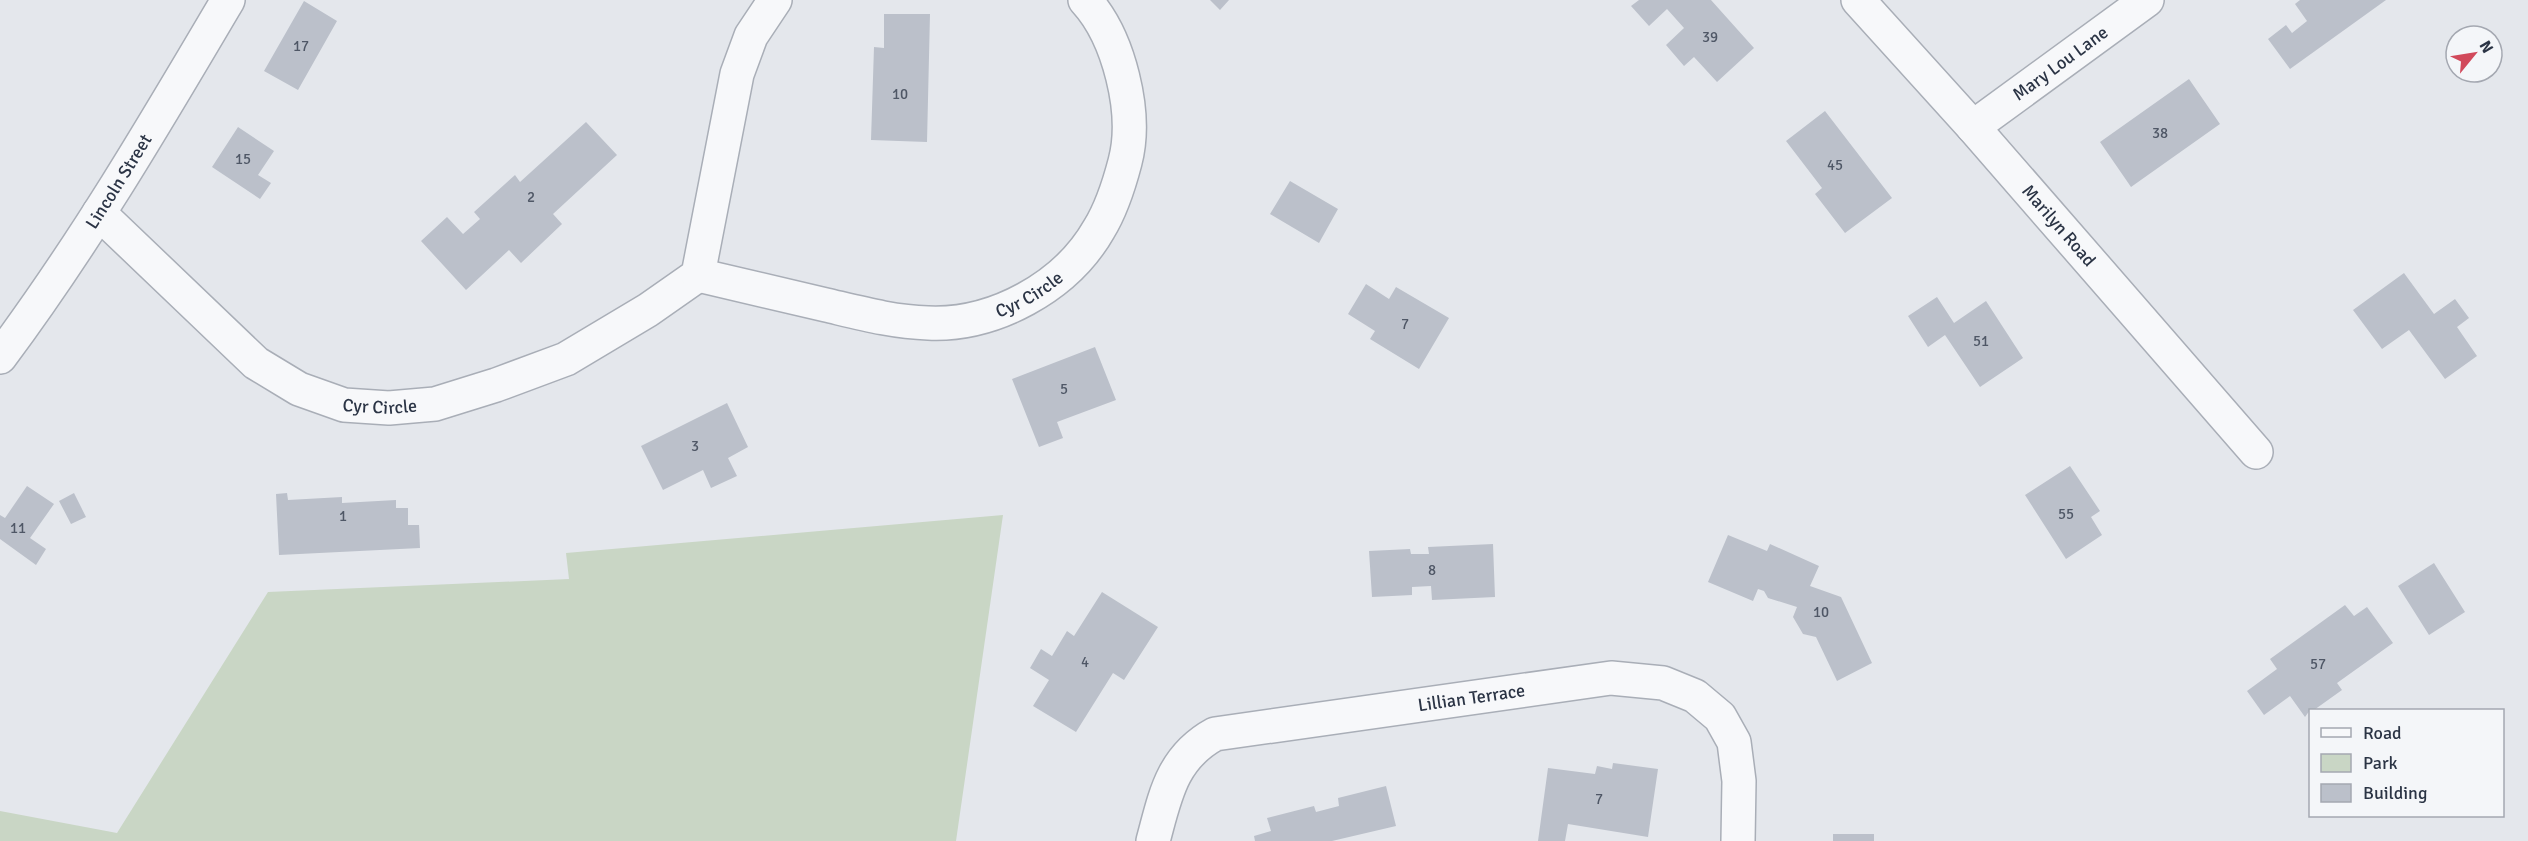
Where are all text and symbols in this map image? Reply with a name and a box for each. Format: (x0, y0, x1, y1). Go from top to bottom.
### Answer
street label: Mary Lou Lane (2008, 21, 2112, 105)
north arrow (2444, 24, 2504, 84)
house number: 39 (1702, 28, 1718, 46)
house number: 17 (293, 37, 309, 55)
text: N (2475, 37, 2498, 57)
house number: 10 (892, 85, 908, 103)
house number: 38 (2152, 124, 2168, 142)
street label: Lincoln Street (81, 130, 156, 233)
house number: 15 (235, 150, 251, 168)
house number: 45 (1827, 156, 1843, 174)
street label: Marilyn Road (2017, 180, 2100, 271)
house number: 2 (527, 188, 535, 206)
street label: Cyr Circle (992, 267, 1067, 323)
house number: 7 (1401, 315, 1409, 333)
house number: 51 (1973, 332, 1989, 350)
house number: 5 (1060, 380, 1068, 398)
street label: Cyr Circle (342, 394, 418, 419)
house number: 3 (691, 437, 699, 455)
house number: 55 (2058, 505, 2074, 523)
house number: 1 (339, 507, 347, 525)
house number: 11 (10, 519, 26, 537)
house number: 8 (1428, 561, 1436, 579)
house number: 10 (1813, 603, 1829, 621)
house number: 4 (1081, 653, 1089, 671)
house number: 57 (2310, 655, 2326, 673)
street label: Lillian Terrace (1416, 679, 1526, 716)
legend (2309, 709, 2504, 817)
text: Road (2363, 722, 2402, 744)
text: Park (2363, 752, 2398, 774)
text: Building (2363, 782, 2427, 804)
house number: 7 (1595, 790, 1603, 808)

